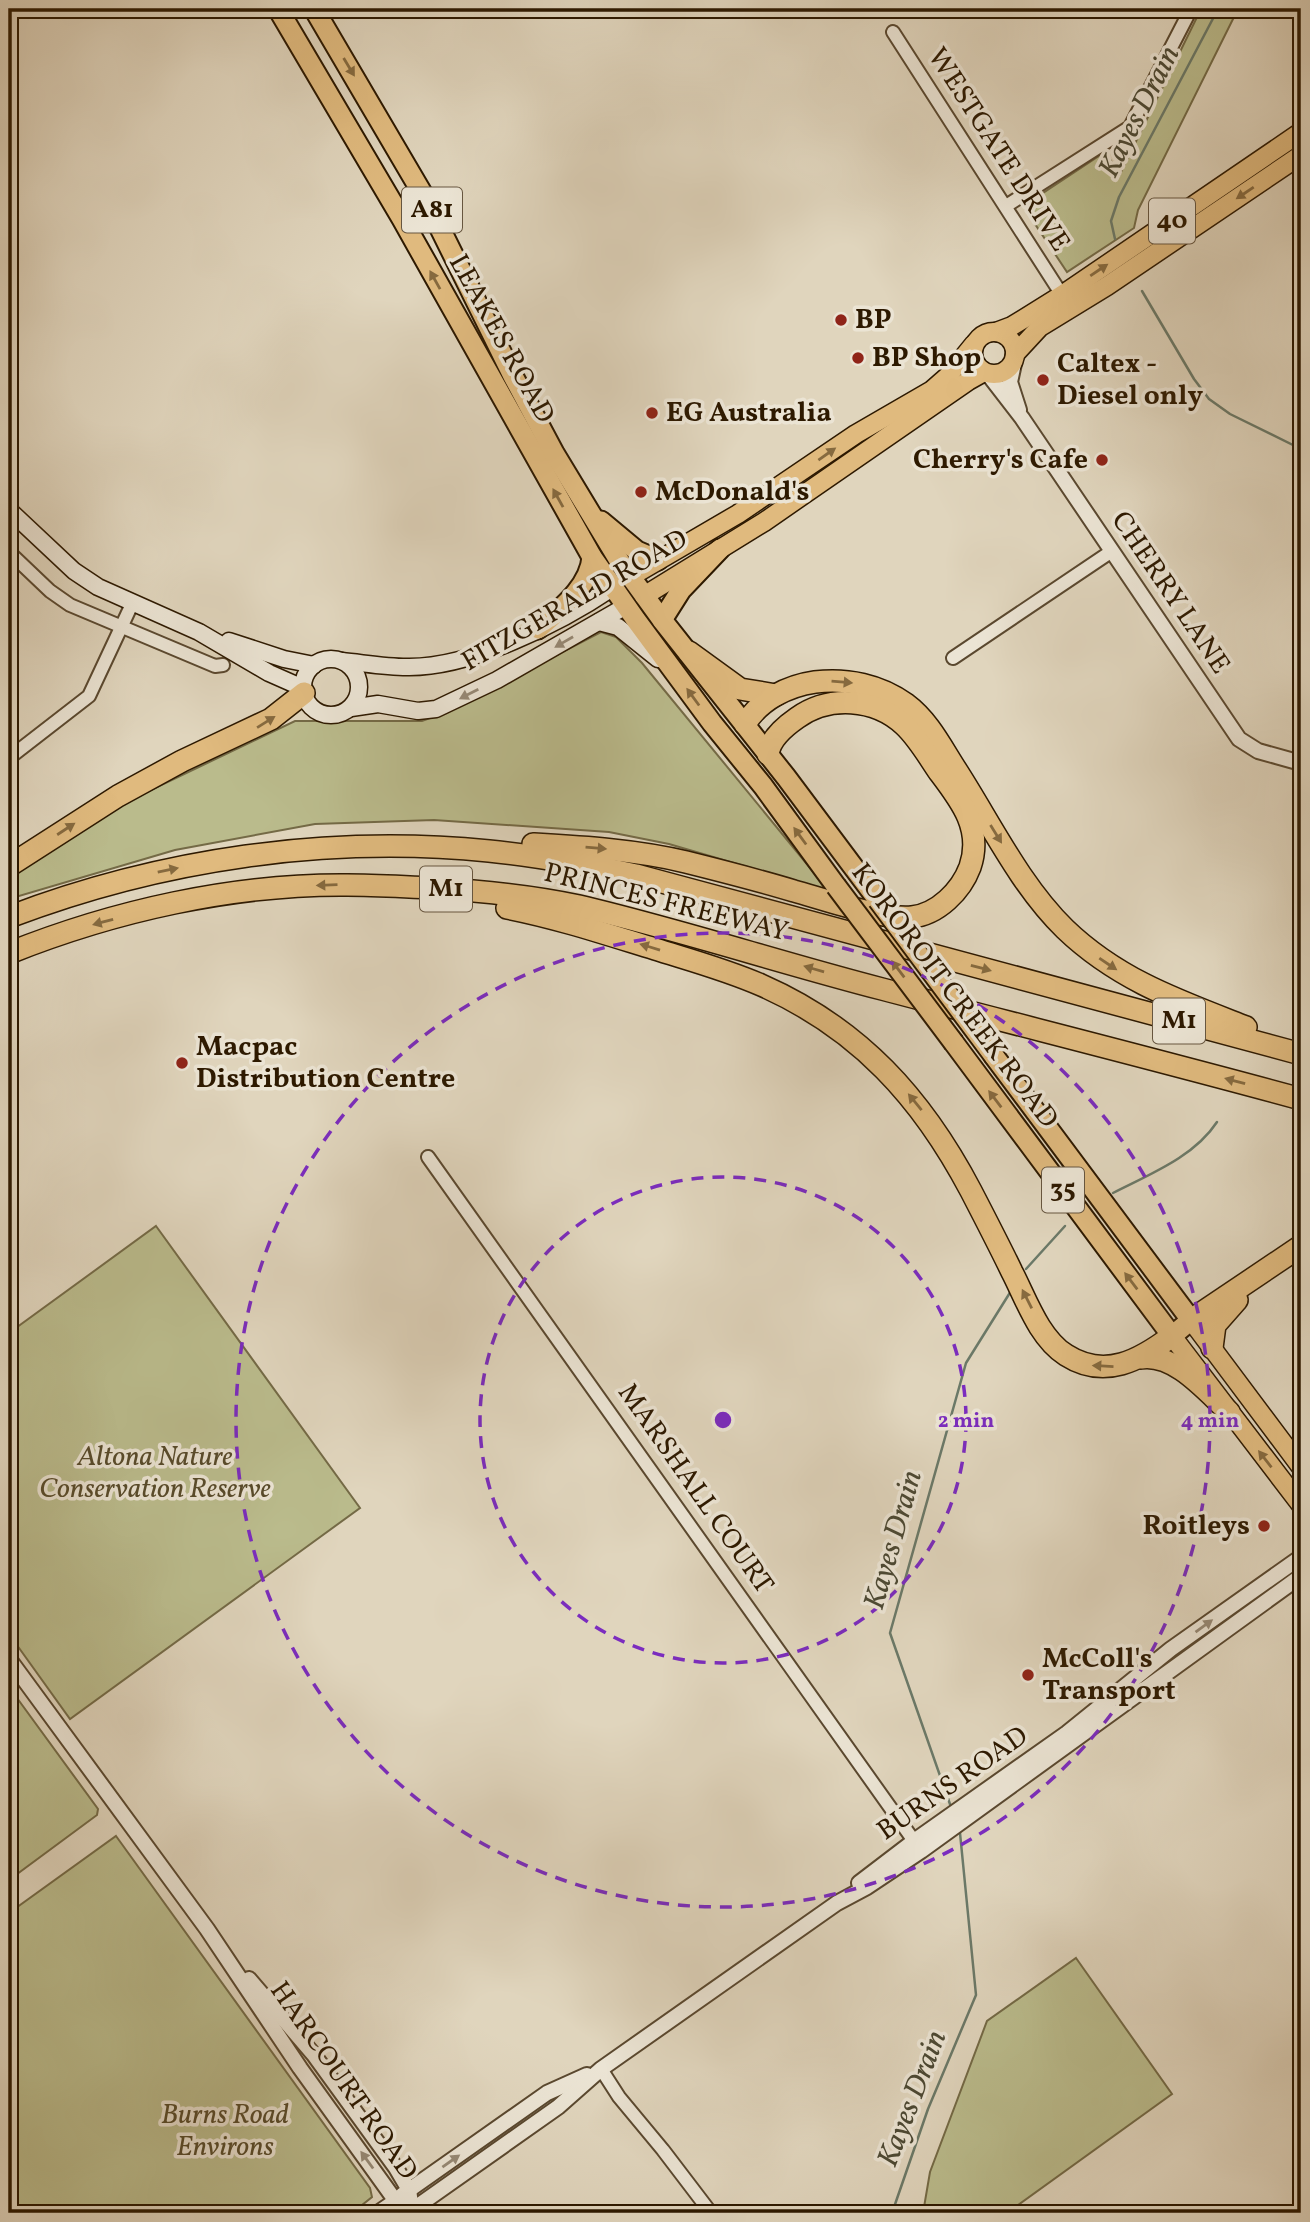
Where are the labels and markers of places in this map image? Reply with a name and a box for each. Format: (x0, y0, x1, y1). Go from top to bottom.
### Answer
place label: BP (855, 301, 892, 340)
marker: BP (833, 312, 849, 328)
place label: BP Shop (872, 339, 981, 378)
place label: Caltex - Diesel only (1057, 345, 1204, 416)
marker: BP Shop (850, 350, 866, 366)
marker: Caltex - Diesel only (1035, 372, 1051, 388)
place label: EG Australia (666, 394, 832, 433)
marker: EG Australia (644, 405, 660, 421)
place label: Cherry's Cafe (913, 441, 1088, 480)
marker: Cherry's Cafe (1094, 452, 1110, 468)
place label: McDonald's (655, 473, 810, 512)
marker: McDonald's (633, 484, 649, 500)
place label: Macpac Distribution Centre (196, 1028, 455, 1099)
marker: Macpac Distribution Centre (174, 1055, 190, 1071)
centre of rings (711, 1408, 735, 1432)
place label: Roitleys (1142, 1507, 1250, 1546)
marker: Roitleys (1256, 1518, 1272, 1534)
place label: McColl's Transport (1042, 1640, 1176, 1711)
marker: McColl's Transport (1020, 1667, 1036, 1683)

